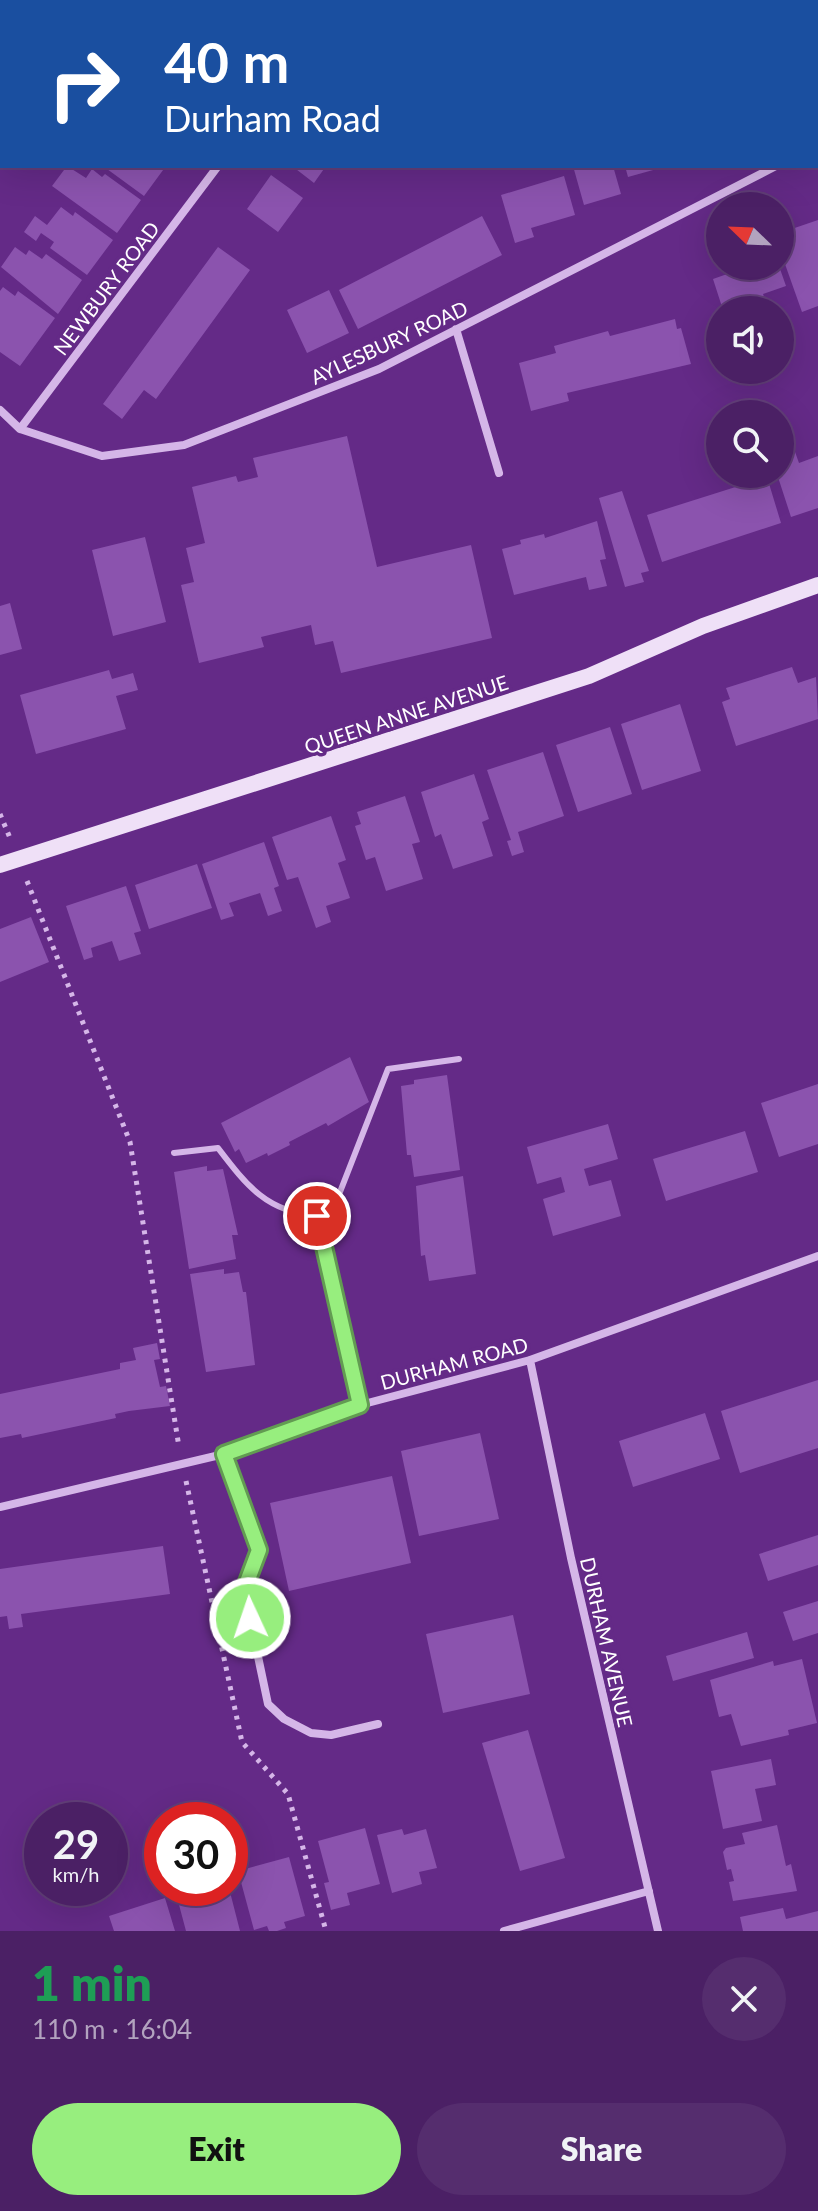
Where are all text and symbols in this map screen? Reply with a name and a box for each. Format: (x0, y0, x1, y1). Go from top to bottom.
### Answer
text: 40 m (164, 28, 289, 95)
icon: right (32, 32, 136, 136)
text: Durham Road (164, 96, 381, 140)
north arrow (706, 192, 794, 280)
map controls (706, 192, 794, 488)
street label: NEWBURY ROAD (48, 217, 164, 359)
street label: AYLESBURY ROAD (307, 295, 471, 389)
button: sound (706, 296, 794, 384)
button: search (706, 400, 794, 488)
street label: QUEEN ANNE AVENUE (301, 670, 511, 758)
pin (283, 1182, 351, 1250)
icon: arrive (295, 1194, 339, 1238)
street label: DURHAM ROAD (378, 1332, 530, 1394)
street label: DURHAM AVENUE (576, 1555, 638, 1729)
position arrow (208, 1576, 292, 1660)
speed limit sign: 30 (144, 1802, 248, 1906)
text: 29 (53, 1820, 99, 1868)
text: km/h (53, 1862, 99, 1886)
text: 1 min (32, 1954, 152, 2011)
button: close (702, 1957, 786, 2041)
text: 110 m · 16:04 (32, 2013, 192, 2045)
button: Exit (32, 2103, 401, 2195)
button: Share (417, 2103, 786, 2195)

